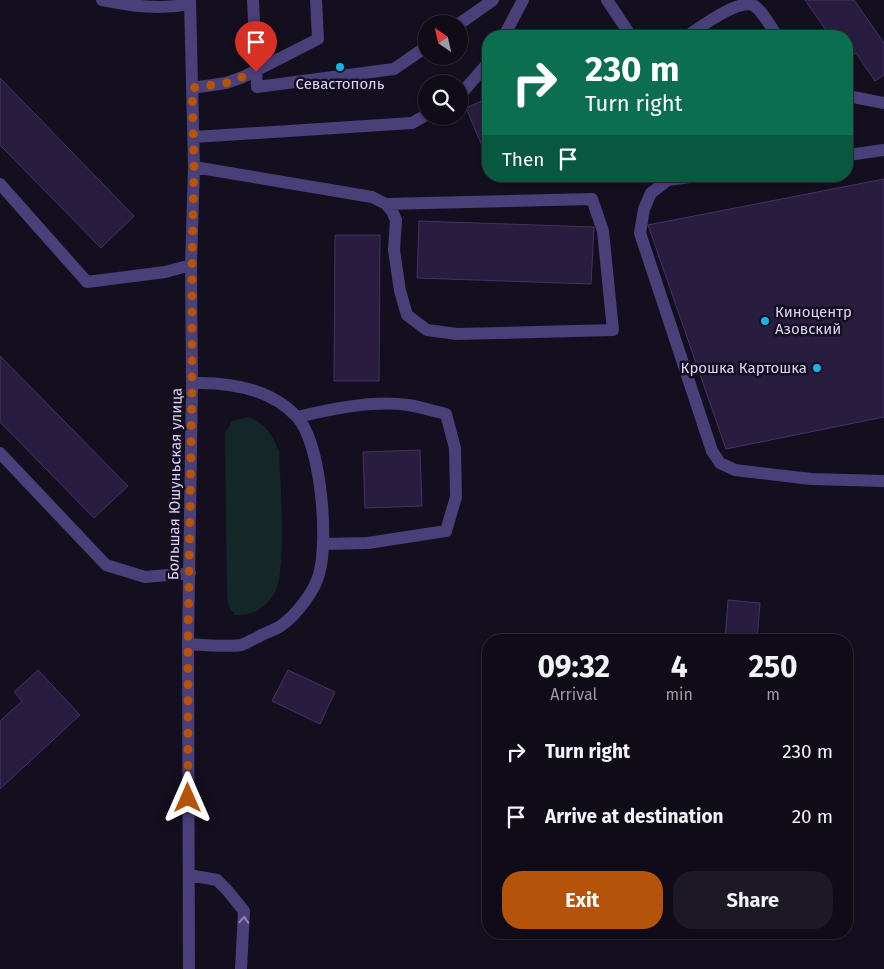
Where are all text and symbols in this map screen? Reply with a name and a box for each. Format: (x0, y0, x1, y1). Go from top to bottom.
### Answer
north arrow (418, 15, 468, 65)
map controls (418, 15, 468, 125)
pin (235, 21, 277, 72)
icon: arrive (242, 28, 270, 56)
text: 230 m (585, 48, 679, 90)
icon: right (502, 50, 567, 115)
marker: Севастополь (334, 61, 346, 73)
place label: Севастополь (296, 75, 385, 93)
button: search (418, 75, 468, 125)
text: Turn right (585, 90, 682, 117)
icon: arrive (554, 145, 582, 173)
text: Then (502, 148, 544, 171)
place label: Киноцентр Азовский (775, 303, 852, 338)
marker: Киноцентр Азовский (759, 315, 771, 327)
place label: Крошка Картошка (681, 359, 807, 377)
marker: Крошка Картошка (811, 362, 823, 374)
street label: Большая Юшуньская улица (164, 388, 186, 580)
text: 09:32 (537, 649, 610, 685)
text: 4 (671, 649, 688, 685)
text: 250 (748, 649, 798, 685)
text: Arrival (550, 685, 597, 704)
text: min (665, 685, 693, 704)
text: m (766, 685, 780, 704)
icon: right (502, 738, 530, 766)
text: Turn right (545, 740, 630, 763)
text: 230 m (782, 740, 833, 763)
position arrow (161, 771, 213, 823)
icon: arrive (502, 803, 530, 831)
text: Arrive at destination (545, 805, 724, 828)
text: 20 m (792, 805, 833, 828)
button: Exit (502, 871, 663, 929)
button: Share (673, 871, 833, 929)
one-way arrow (238, 916, 249, 924)

